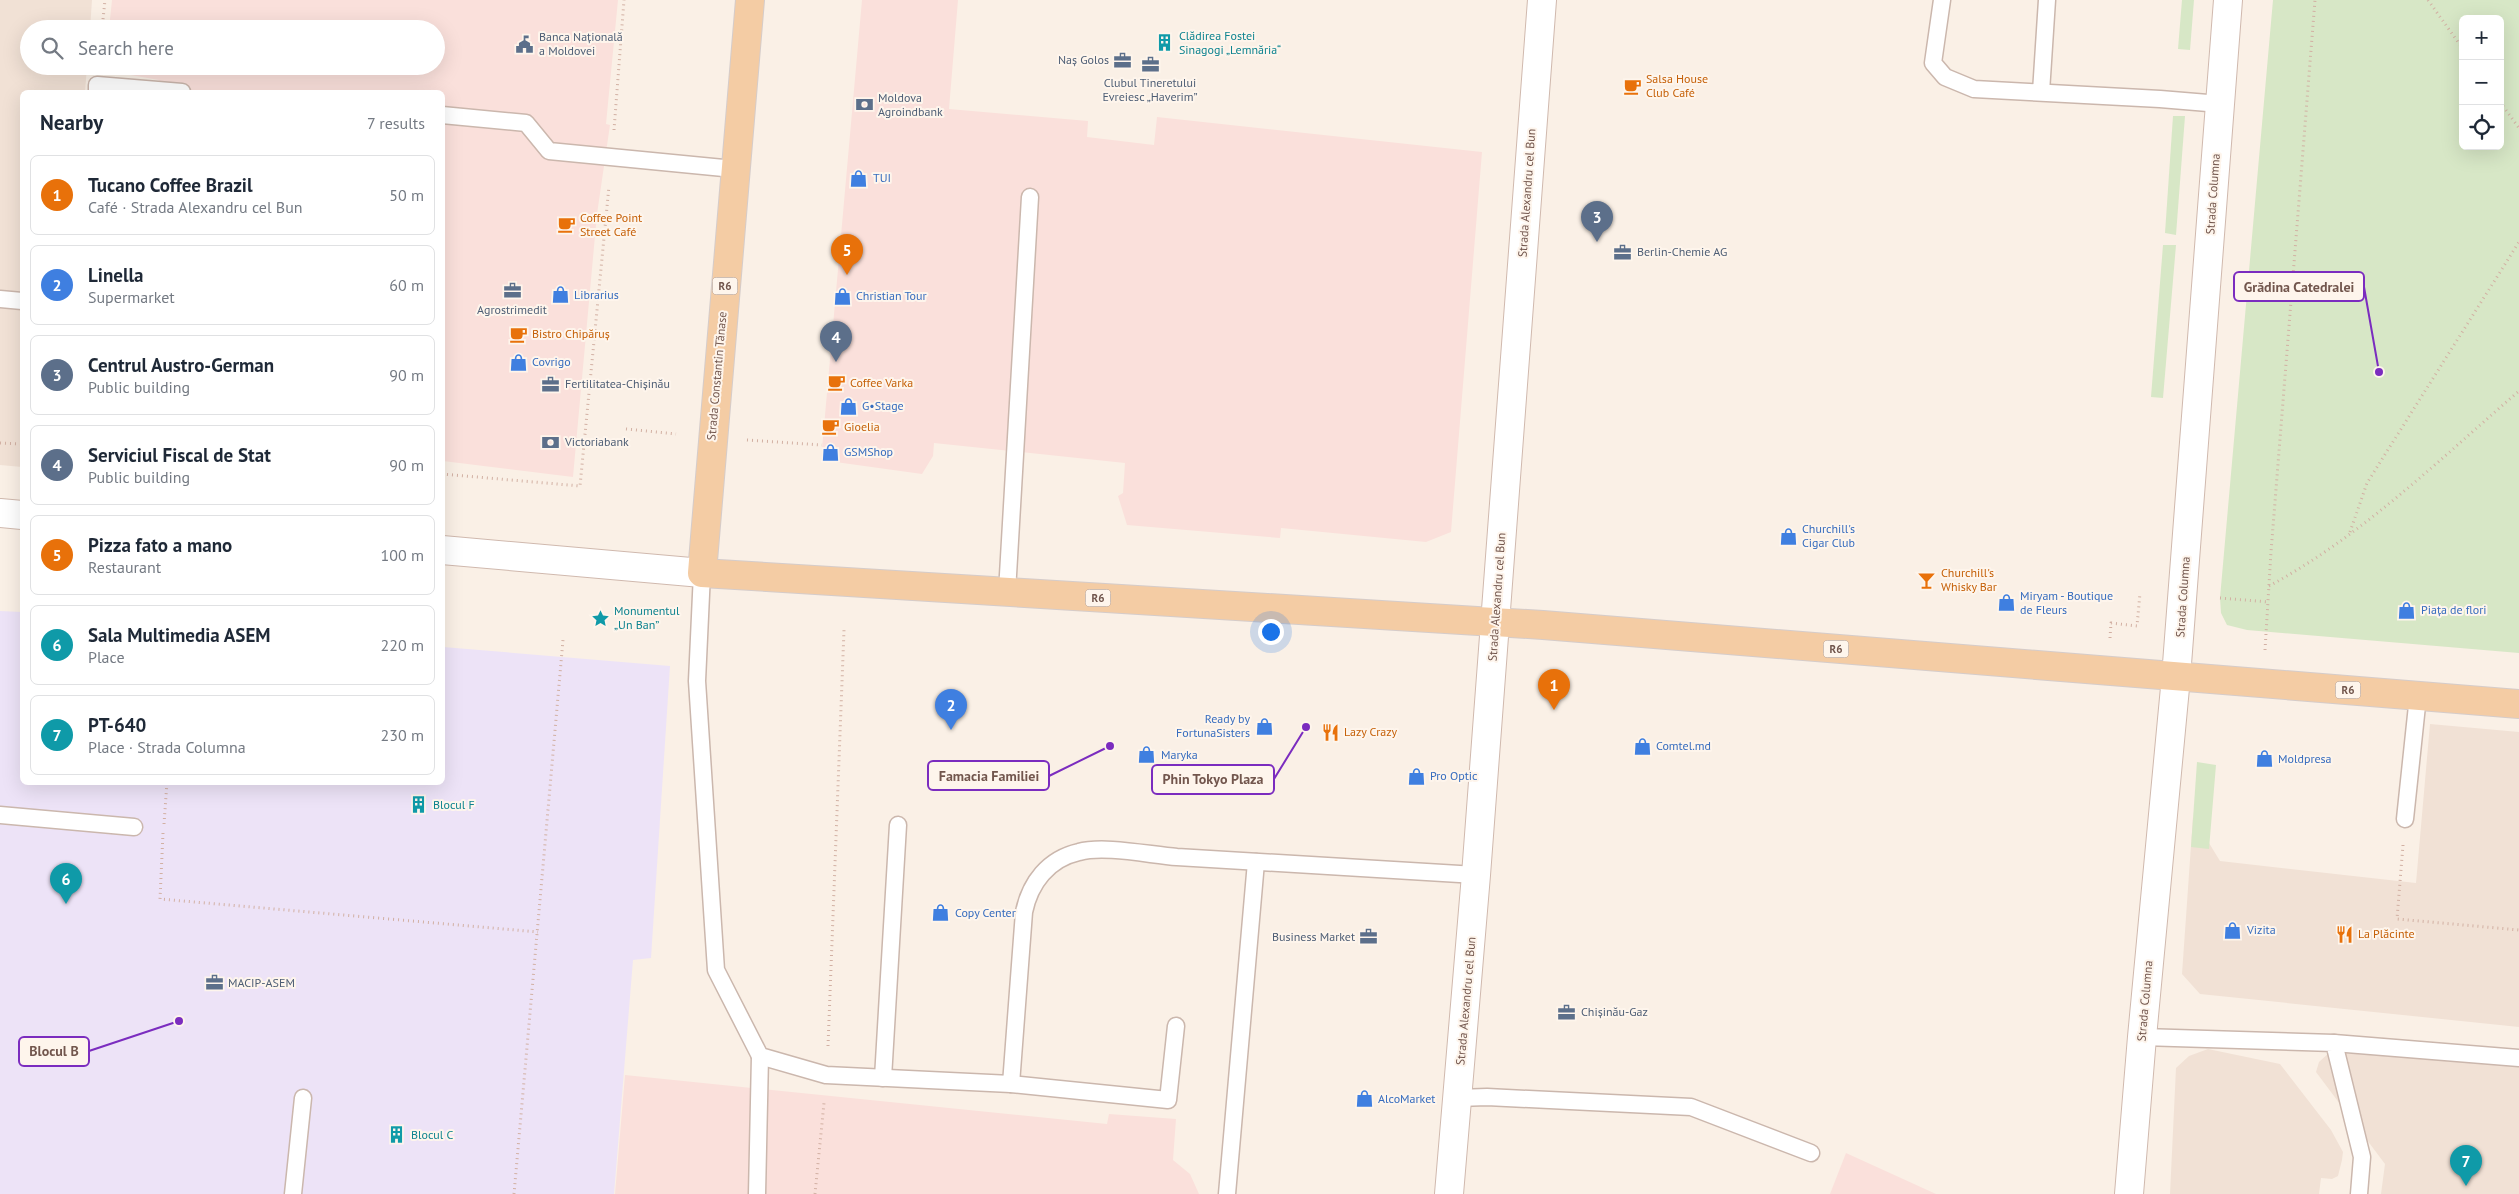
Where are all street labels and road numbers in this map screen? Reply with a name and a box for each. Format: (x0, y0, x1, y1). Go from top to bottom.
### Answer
street label: Strada Alexandru cel Bun (1515, 128, 1538, 258)
street label: Strada Columna (2202, 153, 2223, 235)
road number: R6 (712, 278, 738, 294)
street label: Strada Constantin Tănase (703, 311, 730, 441)
street label: Strada Alexandru cel Bun (1485, 532, 1508, 662)
street label: Strada Columna (2172, 556, 2193, 638)
road number: R6 (1086, 590, 1110, 606)
road number: R6 (1824, 641, 1848, 658)
road number: R6 (2336, 682, 2360, 698)
street label: Strada Alexandru cel Bun (1452, 936, 1479, 1066)
street label: Strada Columna (2133, 960, 2156, 1042)

